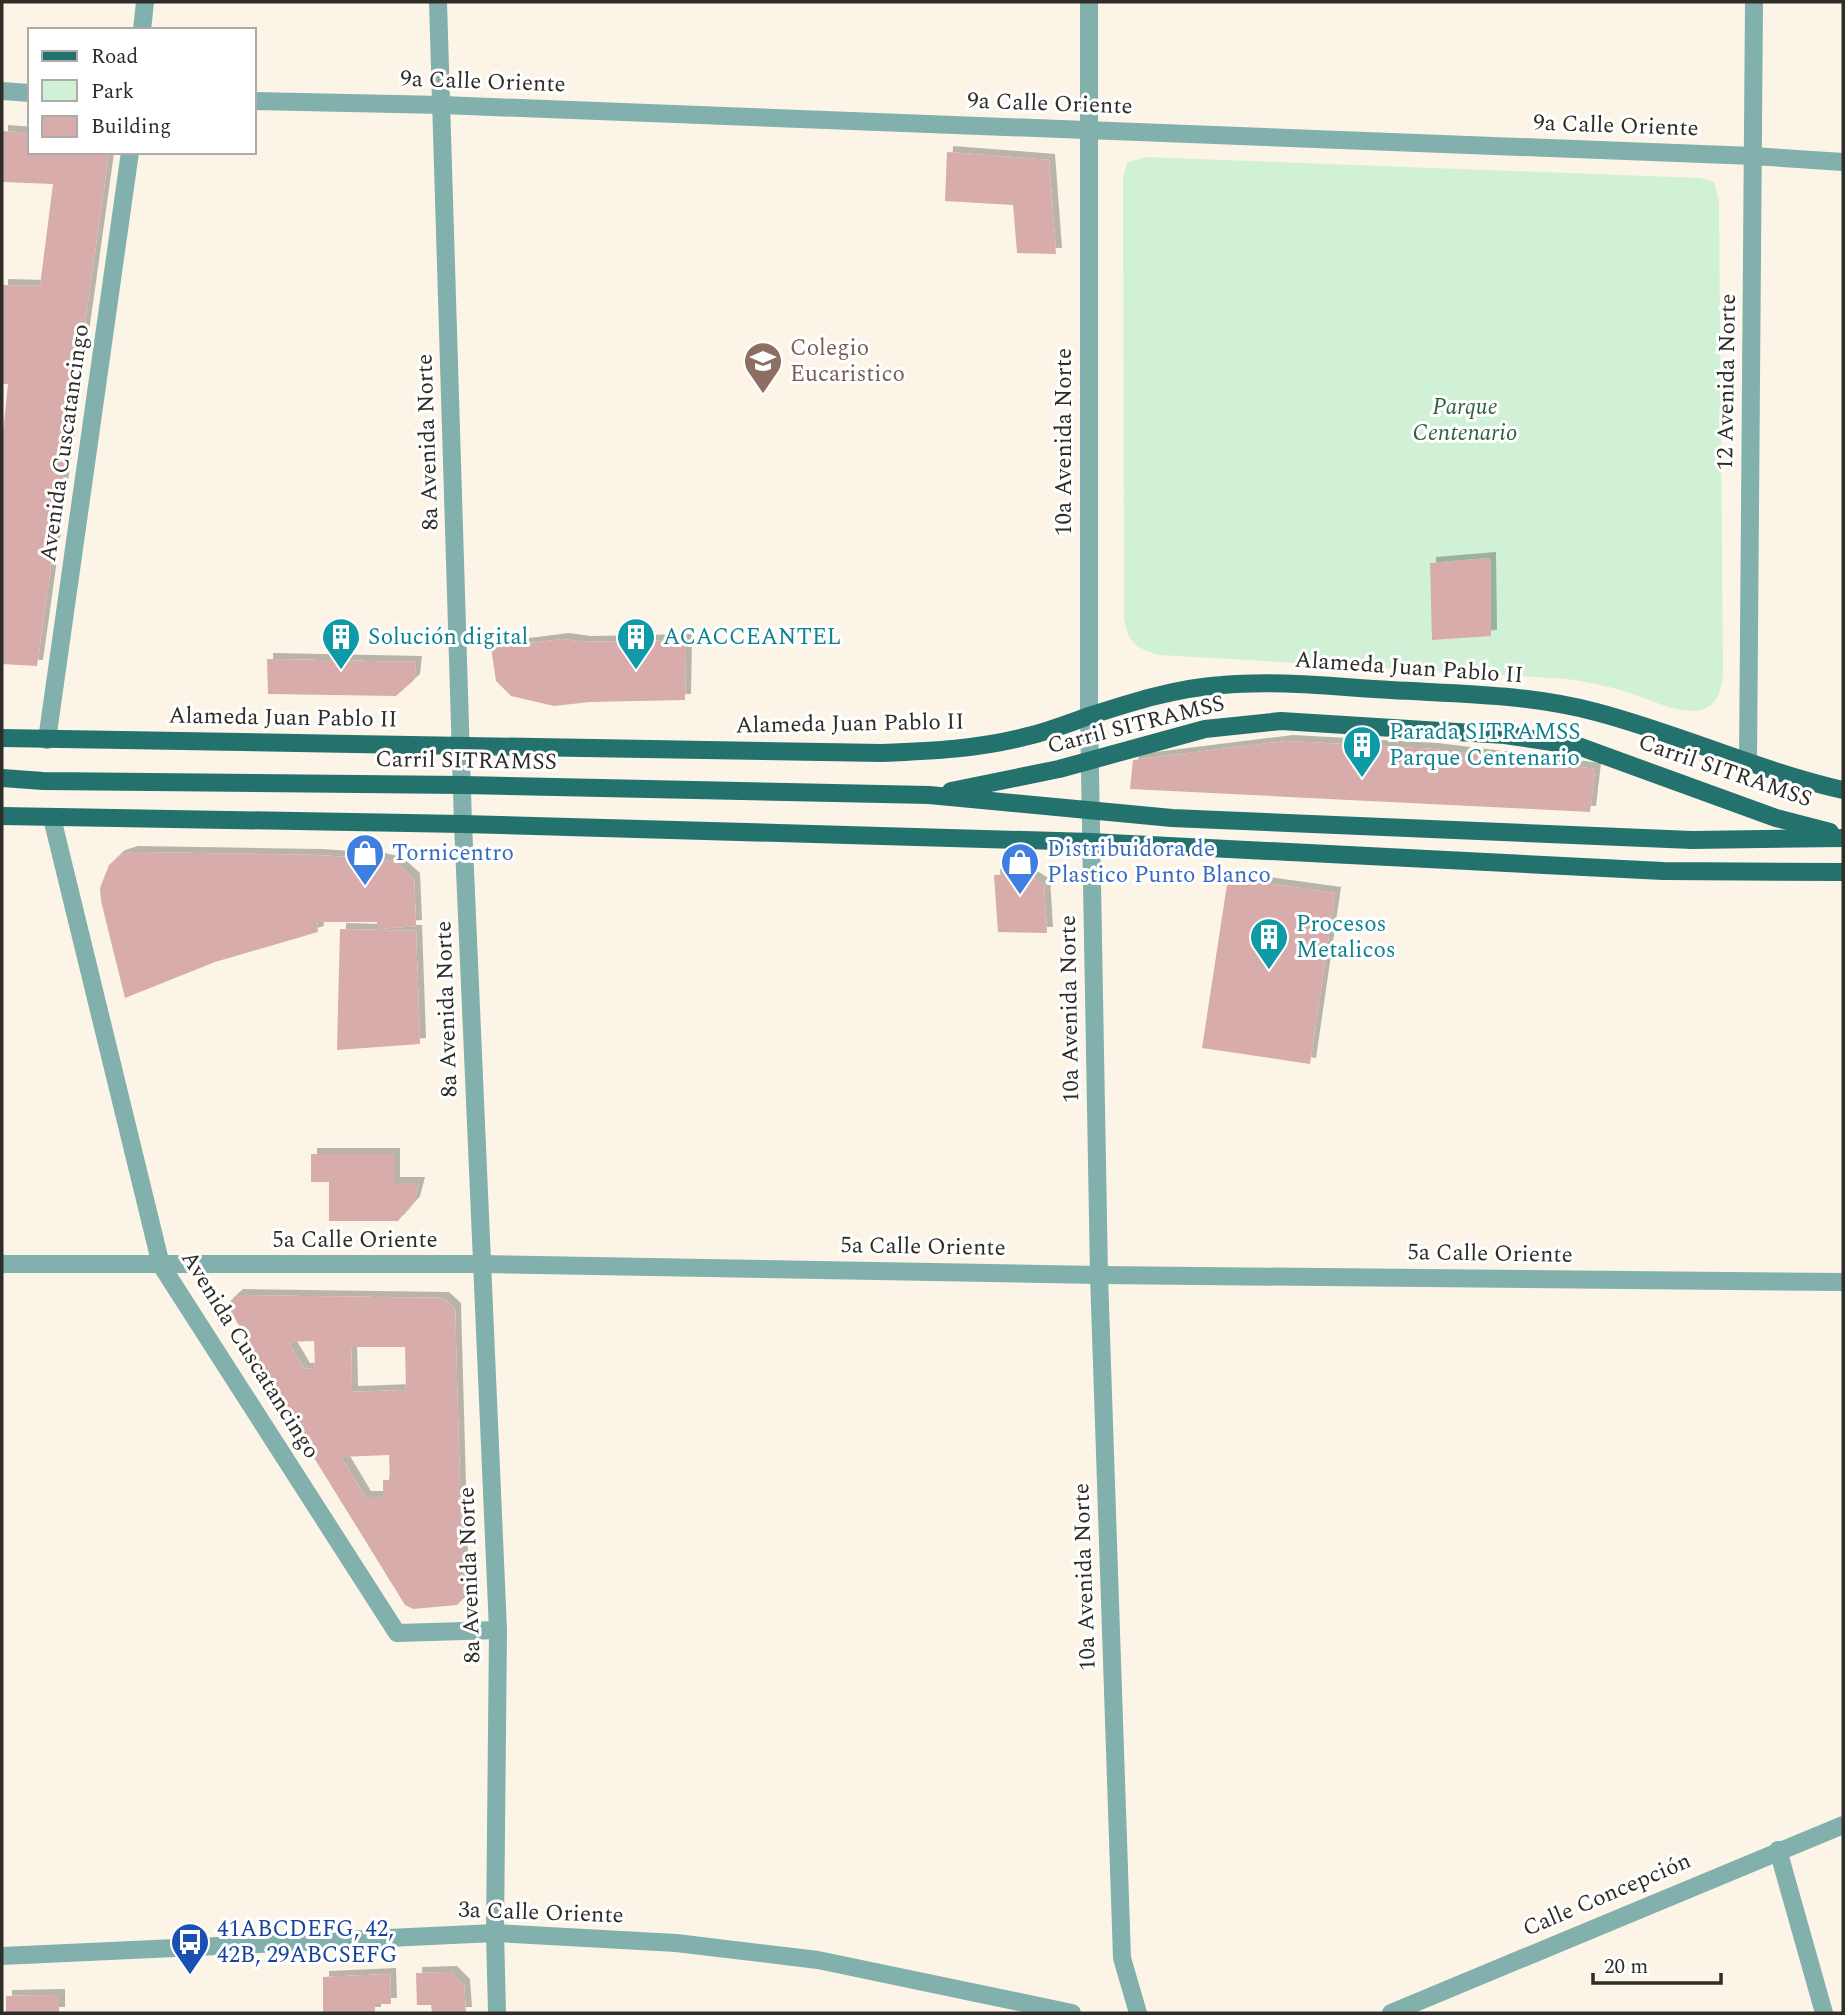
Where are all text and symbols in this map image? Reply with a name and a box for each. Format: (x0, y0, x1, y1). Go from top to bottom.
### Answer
legend (28, 28, 256, 154)
text: Road (91, 41, 138, 73)
street label: 9a Calle Oriente (400, 62, 566, 102)
text: Park (91, 76, 135, 108)
street label: 9a Calle Oriente (967, 84, 1133, 124)
street label: 9a Calle Oriente (1533, 106, 1699, 146)
text: Building (91, 111, 171, 143)
street label: 12 Avenida Norte (1708, 293, 1746, 471)
street label: Avenida Cuscatancingo (31, 322, 99, 564)
place label: Colegio Eucaristico (790, 331, 905, 392)
school or university icon: Colegio Eucaristico (742, 340, 784, 395)
street label: 10a Avenida Norte (1047, 348, 1082, 536)
street label: 8a Avenida Norte (407, 353, 449, 531)
park label: Parque Centenario (1412, 390, 1518, 451)
building icon: Solución digital (320, 616, 362, 671)
building icon: ACACCEANTEL (615, 616, 657, 671)
place label: Solución digital (368, 620, 528, 655)
place label: ACACCEANTEL (663, 620, 841, 655)
street label: Alameda Juan Pablo II (1294, 643, 1524, 693)
street label: Carril SITRAMSS (1044, 686, 1228, 764)
street label: Alameda Juan Pablo II (168, 699, 398, 737)
street label: Alameda Juan Pablo II (735, 705, 965, 743)
place label: Parada SITRAMSS Parque Centenario (1389, 715, 1581, 776)
building icon: Parada SITRAMSS Parque Centenario (1341, 724, 1383, 779)
street label: Carril SITRAMSS (1633, 725, 1817, 817)
street label: Carril SITRAMSS (375, 742, 557, 780)
shop icon: Tornicentro (344, 832, 386, 887)
place label: Distribuidora de Plastico Punto Blanco (1047, 832, 1271, 893)
place label: Tornicentro (392, 836, 514, 871)
shop icon: Distribuidora de Plastico Punto Blanco (999, 841, 1041, 896)
place label: Procesos Metalicos (1296, 907, 1396, 968)
street label: 10a Avenida Norte (1051, 915, 1089, 1103)
building icon: Procesos Metalicos (1248, 916, 1290, 971)
street label: 8a Avenida Norte (426, 920, 468, 1098)
street label: 5a Calle Oriente (272, 1223, 438, 1258)
street label: 5a Calle Oriente (840, 1228, 1006, 1266)
street label: 5a Calle Oriente (1407, 1235, 1573, 1273)
street label: Avenida Cuscatancingo (172, 1244, 328, 1466)
street label: 10a Avenida Norte (1064, 1482, 1106, 1672)
street label: 8a Avenida Norte (449, 1486, 491, 1664)
street label: Calle Concepción (1517, 1844, 1697, 1946)
street label: 3a Calle Oriente (458, 1893, 624, 1933)
place label: 41ABCDEFG, 42, 42B, 29ABCSEFG (217, 1912, 397, 1973)
bus stop icon: 41ABCDEFG, 42, 42B, 29ABCSEFG (169, 1921, 211, 1976)
scale bar (1593, 1941, 1721, 1985)
text: 20 m (1604, 1951, 1648, 1983)

